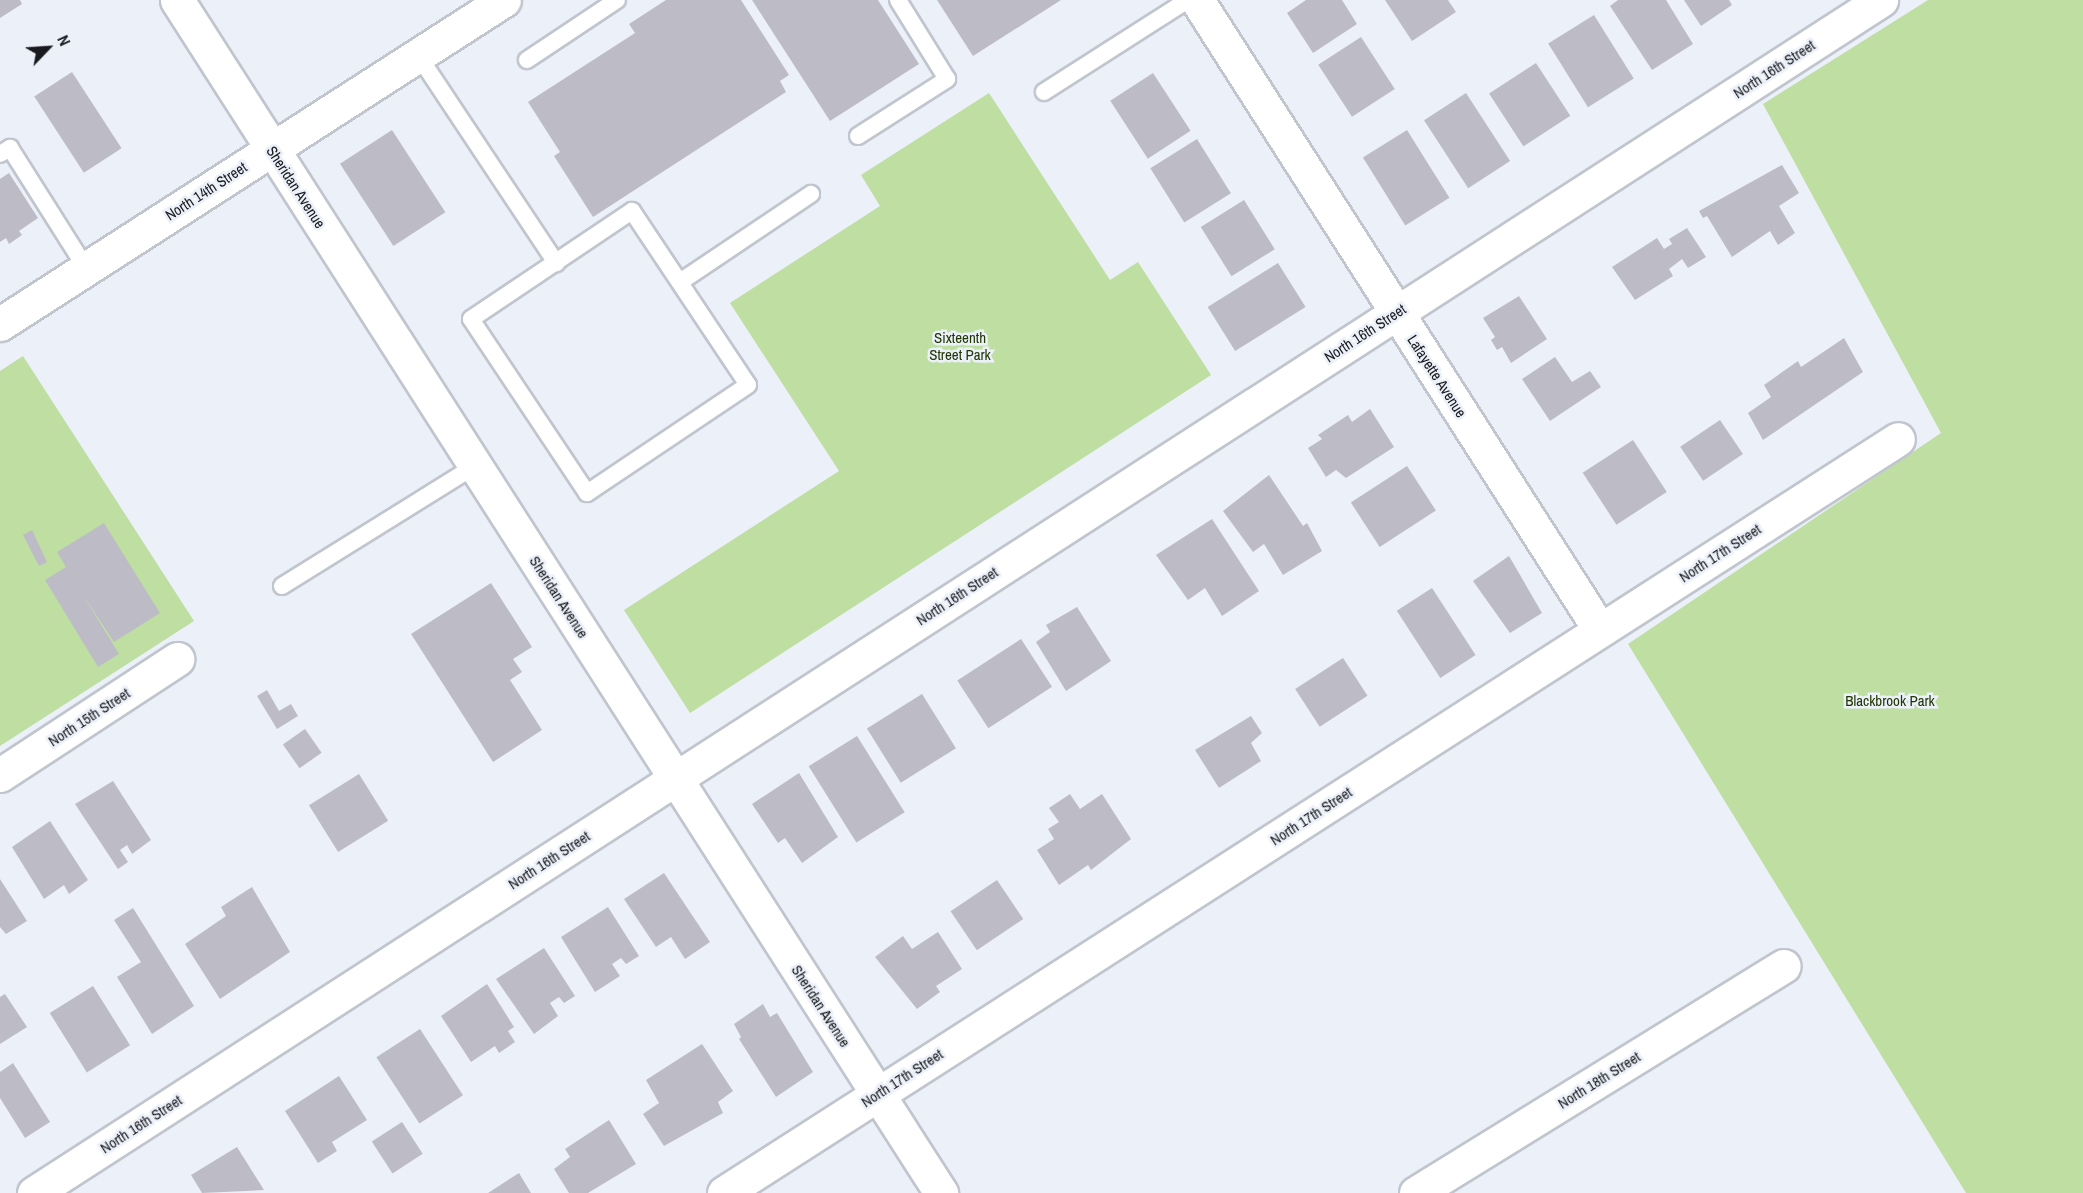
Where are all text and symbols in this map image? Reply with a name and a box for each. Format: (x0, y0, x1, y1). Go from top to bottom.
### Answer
north arrow (18, 18, 78, 78)
text: N (52, 31, 76, 49)
street label: North 16th Street (1730, 36, 1818, 102)
street label: Sheridan Avenue (263, 142, 329, 232)
street label: North 14th Street (162, 158, 250, 224)
street label: North 16th Street (1321, 300, 1409, 366)
park label: Sixteenth Street Park (929, 328, 991, 363)
street label: Lafayette Avenue (1403, 331, 1471, 421)
street label: North 17th Street (1676, 520, 1764, 586)
street label: Sheridan Avenue (526, 552, 592, 642)
street label: North 16th Street (913, 563, 1001, 629)
street label: North 15th Street (45, 684, 133, 750)
park label: Blackbrook Park (1845, 692, 1935, 710)
street label: North 17th Street (1267, 783, 1355, 849)
street label: North 16th Street (505, 827, 593, 893)
street label: Sheridan Avenue (788, 961, 854, 1051)
street label: North 17th Street (858, 1045, 946, 1111)
street label: North 18th Street (1555, 1048, 1643, 1112)
street label: North 16th Street (97, 1091, 185, 1157)

